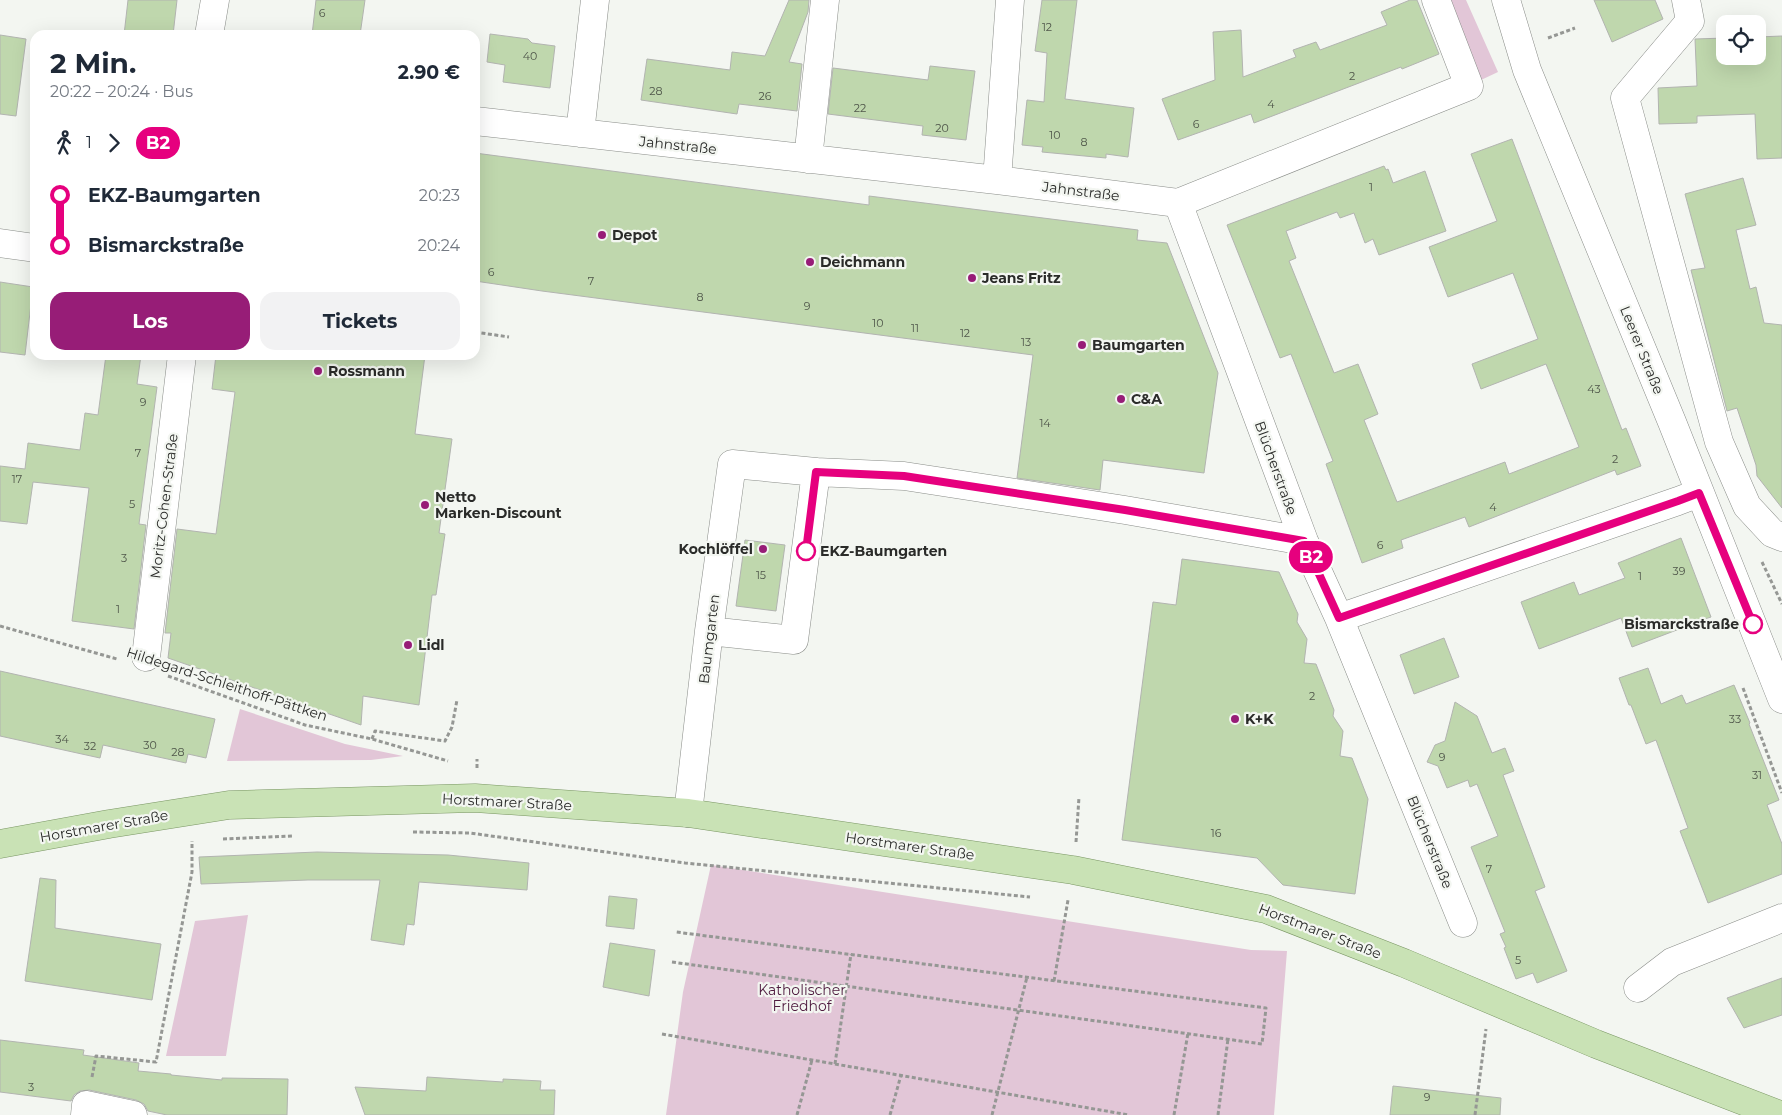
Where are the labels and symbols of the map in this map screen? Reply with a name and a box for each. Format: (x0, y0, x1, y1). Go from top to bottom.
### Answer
house number: 6 (319, 6, 326, 20)
house number: 12 (1042, 20, 1052, 34)
house number: 40 (523, 49, 537, 63)
house number: 2 (1349, 69, 1355, 83)
house number: 28 (649, 84, 663, 98)
house number: 26 (759, 89, 772, 103)
house number: 4 (1267, 97, 1275, 111)
house number: 22 (854, 101, 866, 115)
house number: 6 (1193, 117, 1200, 131)
house number: 20 (935, 121, 949, 135)
house number: 10 (1049, 128, 1061, 142)
street label: Jahnstraße (637, 132, 718, 158)
house number: 8 (1080, 135, 1088, 149)
street label: Jahnstraße (1040, 177, 1121, 205)
house number: 1 (1369, 180, 1373, 194)
place label: Depot (612, 226, 657, 244)
marker: Depot (596, 229, 608, 241)
place label: Deichmann (820, 253, 905, 271)
marker: Deichmann (804, 256, 816, 268)
house number: 6 (488, 265, 495, 279)
place label: Jeans Fritz (981, 269, 1061, 287)
marker: Jeans Fritz (966, 272, 978, 284)
house number: 7 (588, 274, 594, 288)
house number: 8 (696, 290, 704, 304)
house number: 9 (804, 299, 811, 313)
street label: Leerer Straße (1616, 303, 1668, 397)
house number: 10 (872, 316, 884, 330)
house number: 11 (911, 321, 919, 335)
house number: 12 (960, 326, 970, 340)
house number: 13 (1021, 335, 1031, 349)
place label: Baumgarten (1092, 336, 1185, 354)
marker: Baumgarten (1076, 339, 1088, 351)
place label: Rossmann (328, 362, 405, 380)
marker: Rossmann (312, 365, 324, 377)
house number: 43 (1587, 382, 1601, 396)
place label: C&A (1131, 390, 1162, 408)
marker: C&A (1115, 393, 1127, 405)
house number: 9 (140, 395, 147, 409)
house number: 14 (1039, 416, 1051, 430)
street label: Blücherstraße (1251, 419, 1301, 517)
street label: Moritz-Cohen-Straße (146, 433, 182, 579)
house number: 7 (135, 446, 141, 460)
house number: 2 (1612, 452, 1618, 466)
house number: 17 (12, 472, 22, 486)
place label: Netto Marken-Discount (435, 488, 562, 522)
house number: 5 (129, 497, 135, 511)
marker: Netto Marken-Discount (419, 499, 431, 511)
house number: 4 (1489, 500, 1497, 514)
house number: 6 (1377, 538, 1384, 552)
place label: Kochlöffel (679, 540, 753, 558)
marker: EKZ-Baumgarten (796, 541, 816, 561)
line badge: B2 (1288, 541, 1334, 573)
place label: EKZ-Baumgarten (820, 542, 947, 560)
marker: Kochlöffel (757, 543, 769, 555)
house number: 3 (121, 551, 127, 565)
house number: 39 (1673, 564, 1686, 578)
house number: 15 (756, 568, 766, 582)
house number: 1 (1638, 569, 1642, 583)
street label: Baumgarten (695, 593, 723, 685)
house number: 1 (116, 602, 120, 616)
marker: Bismarckstraße (1743, 614, 1763, 634)
place label: Bismarckstraße (1624, 615, 1739, 633)
place label: Lidl (418, 636, 445, 654)
marker: Lidl (402, 639, 414, 651)
street label: Hildegard-Schleithoff-Pättken (124, 643, 330, 725)
house number: 2 (1309, 689, 1315, 703)
place label: K+K (1245, 710, 1274, 728)
house number: 33 (1729, 712, 1741, 726)
marker: K+K (1229, 713, 1241, 725)
house number: 34 (55, 732, 69, 746)
house number: 30 (143, 738, 157, 752)
house number: 32 (84, 739, 96, 753)
house number: 28 (171, 745, 185, 759)
house number: 9 (1439, 750, 1446, 764)
house number: 31 (1752, 768, 1762, 782)
street label: Horstmarer Straße (442, 790, 572, 814)
street label: Blücherstraße (1403, 793, 1457, 891)
street label: Horstmarer Straße (38, 806, 170, 846)
house number: 16 (1211, 826, 1222, 840)
street label: Horstmarer Straße (844, 828, 976, 864)
house number: 7 (1486, 862, 1492, 876)
street label: Horstmarer Straße (1256, 899, 1384, 963)
house number: 5 (1515, 953, 1521, 967)
park label: Katholischer Friedhof (758, 981, 846, 1015)
house number: 3 (28, 1080, 34, 1094)
house number: 9 (1424, 1090, 1431, 1104)

